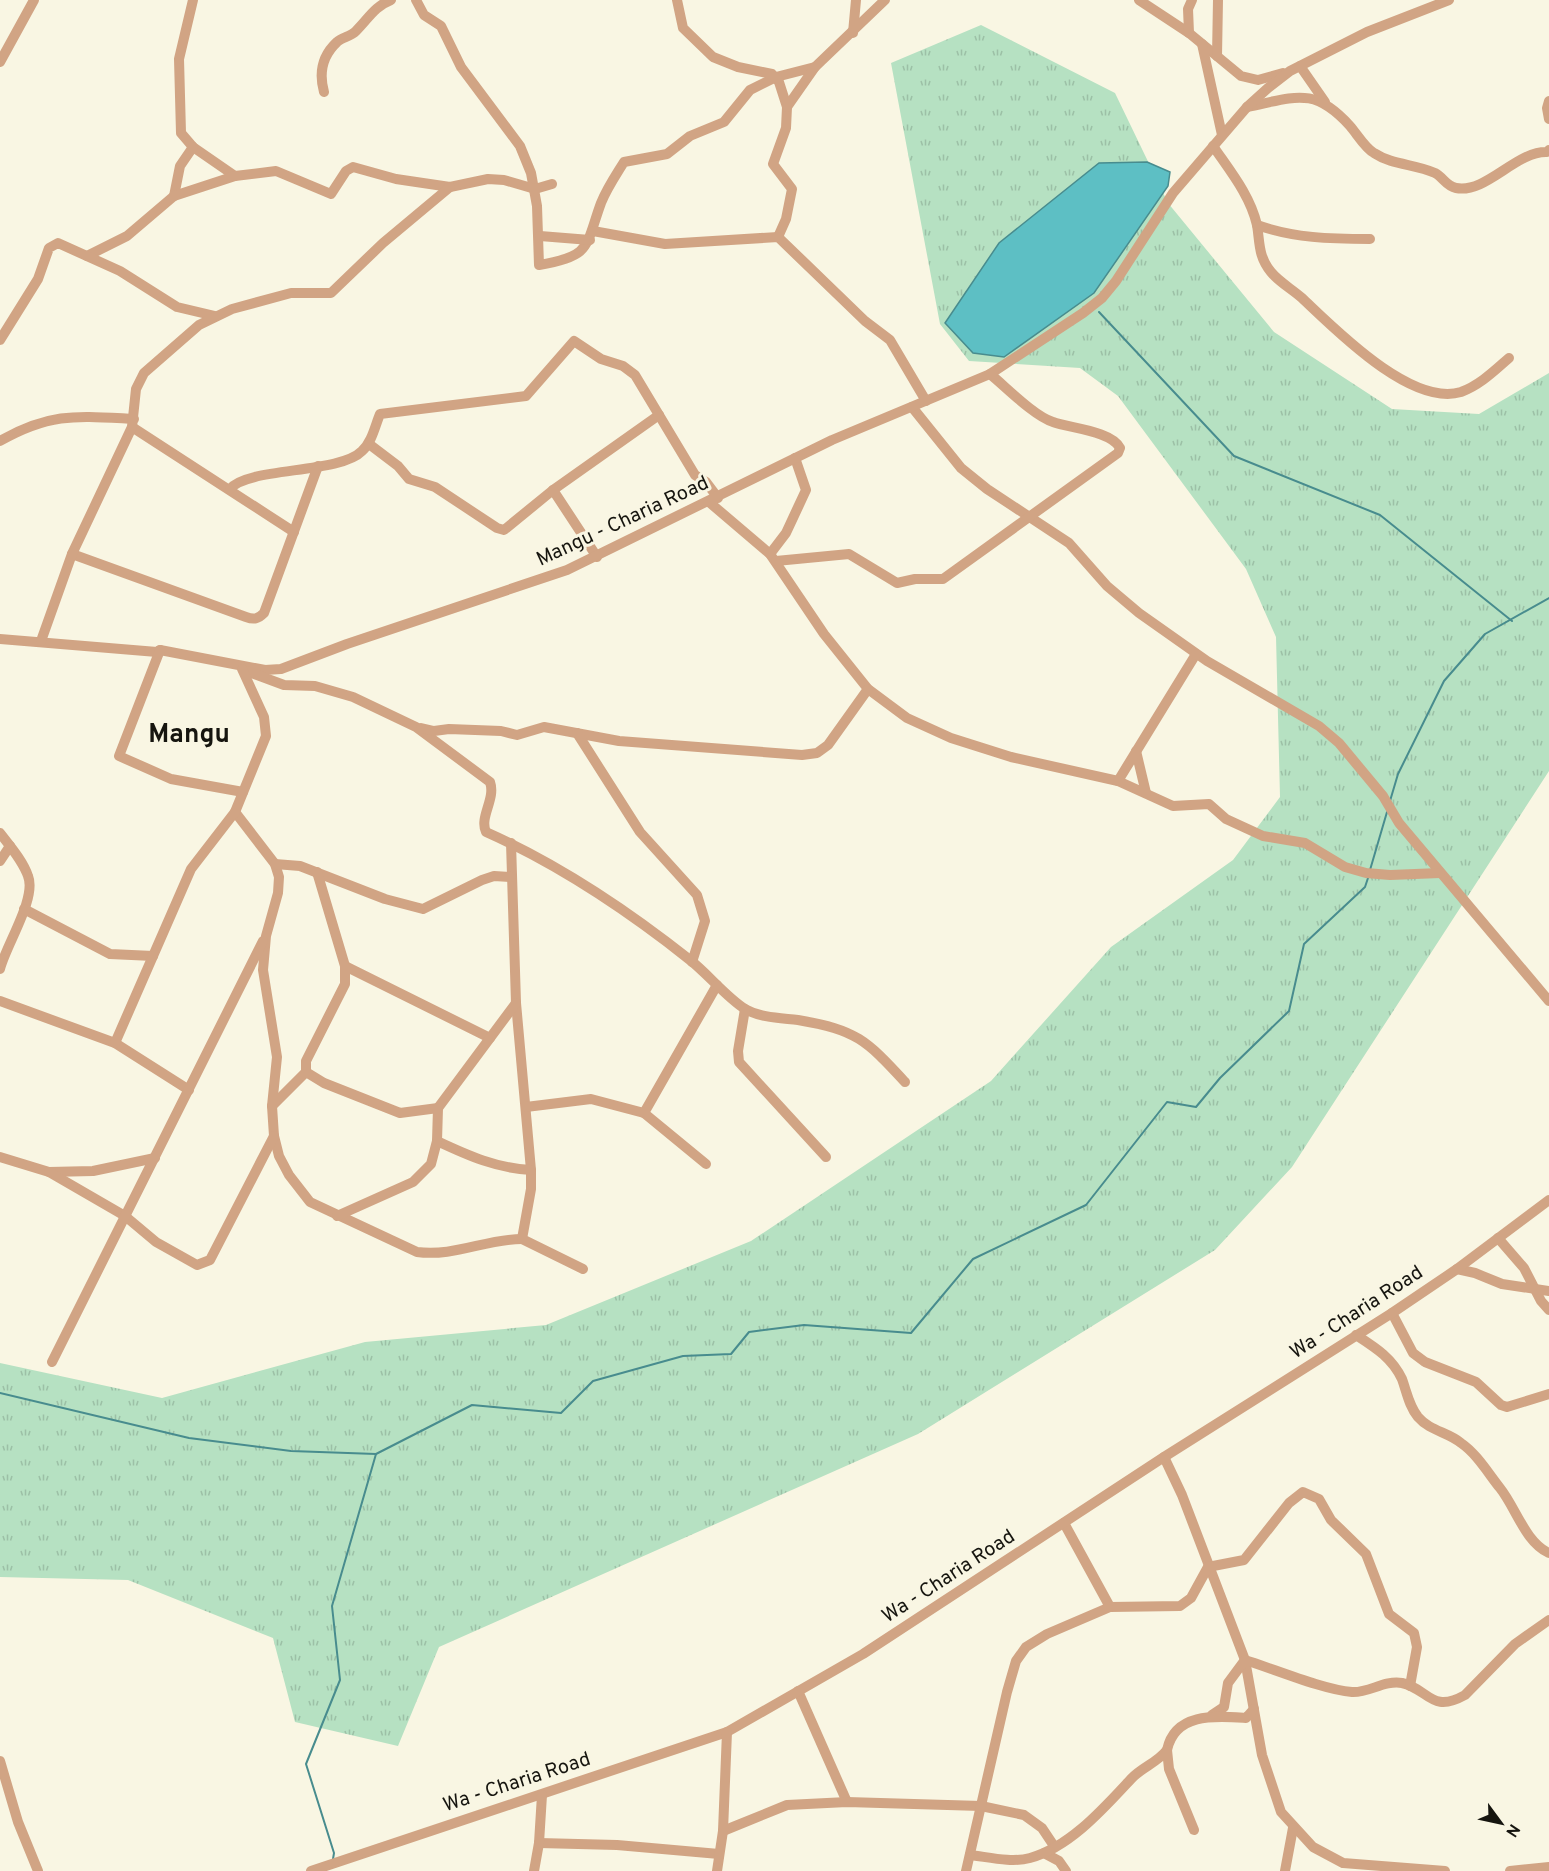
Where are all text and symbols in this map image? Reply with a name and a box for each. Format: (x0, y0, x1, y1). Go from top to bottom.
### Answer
street label: Mangu - Charia Road (533, 471, 713, 573)
district label: Mangu (148, 719, 230, 752)
street label: Wa - Charia Road (1286, 1260, 1428, 1366)
street label: Wa - Charia Road (878, 1524, 1020, 1630)
street label: Wa - Charia Road (440, 1747, 594, 1819)
north arrow (1471, 1793, 1531, 1853)
text: N (1500, 1820, 1523, 1840)

